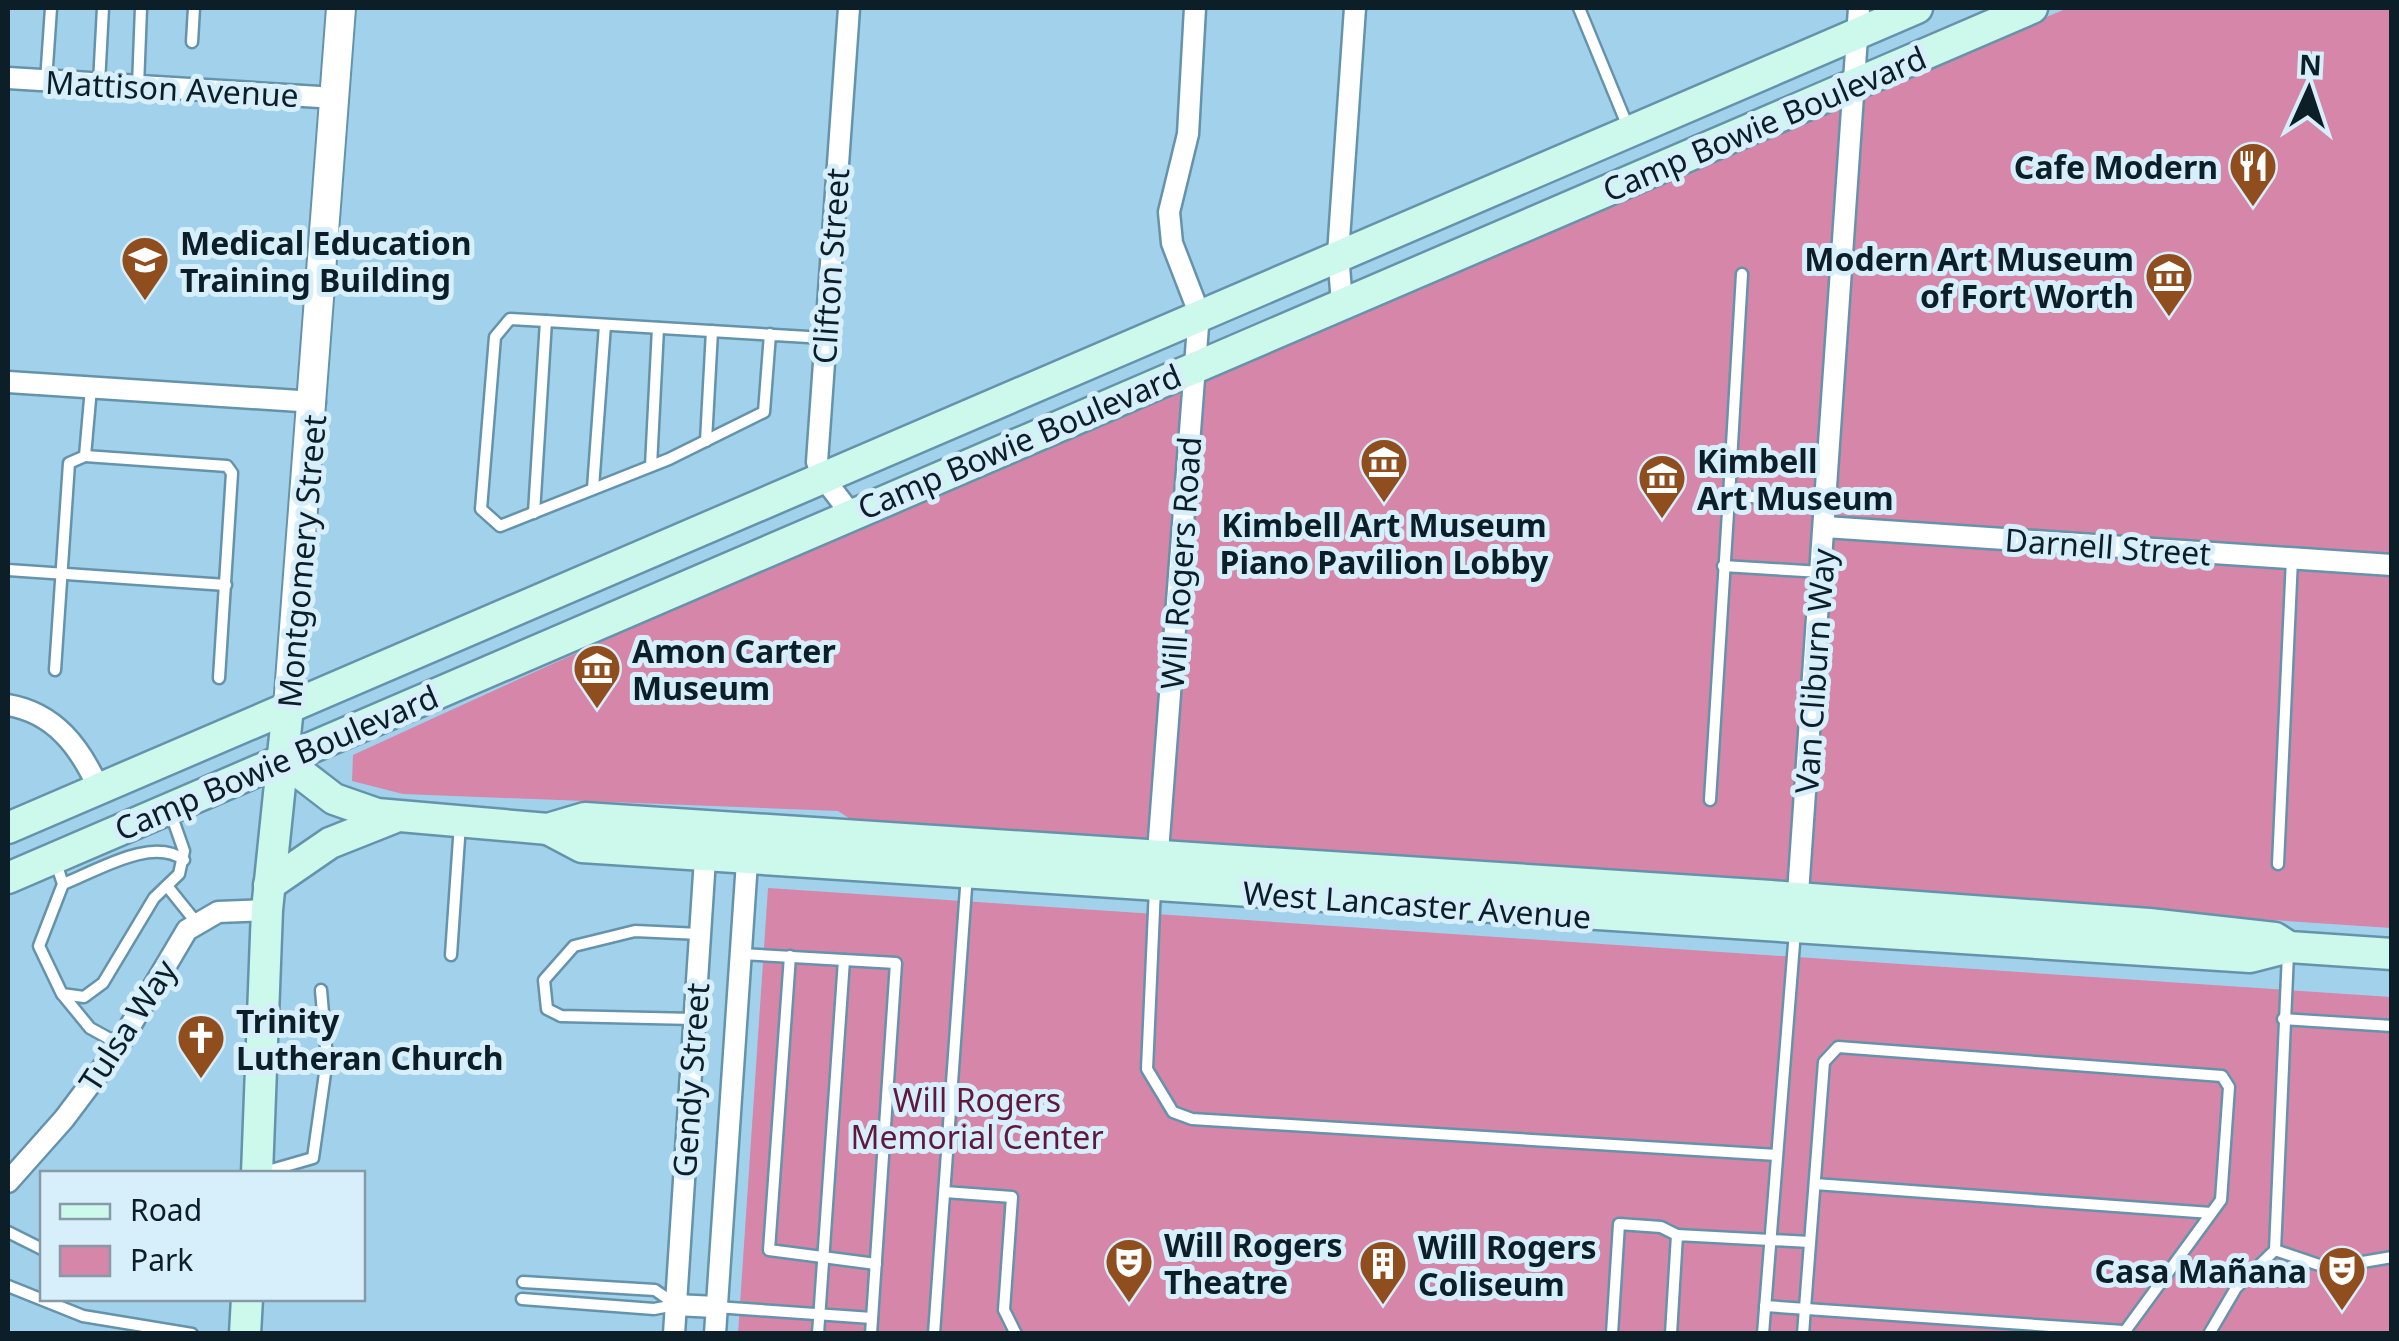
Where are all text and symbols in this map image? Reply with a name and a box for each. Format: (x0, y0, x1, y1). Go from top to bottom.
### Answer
street label: Camp Bowie Boulevard (1596, 35, 1932, 211)
north arrow (2259, 40, 2359, 140)
text: N (2298, 44, 2323, 84)
street label: Mattison Avenue (44, 60, 300, 116)
restaurant icon: Cafe Modern (2227, 140, 2279, 208)
place label: Cafe Modern (2014, 145, 2218, 188)
street label: Clifton Street (802, 167, 858, 365)
place label: Medical Education Training Building (180, 221, 472, 301)
school or university icon: Medical Education Training Building (119, 234, 171, 302)
place label: Modern Art Museum of Fort Worth (1804, 237, 2134, 317)
museum icon: Modern Art Museum of Fort Worth (2143, 250, 2195, 318)
street label: Camp Bowie Boulevard (851, 353, 1187, 529)
street label: Montgomery Street (267, 413, 335, 709)
street label: Will Rogers Road (1150, 435, 1210, 691)
museum icon: Kimbell Art Museum Piano Pavilion Lobby (1358, 436, 1410, 504)
place label: Kimbell Art Museum (1697, 439, 1894, 519)
museum icon: Kimbell Art Museum (1636, 452, 1688, 520)
place label: Kimbell Art Museum Piano Pavilion Lobby (1220, 503, 1549, 583)
street label: Darnell Street (2003, 517, 2213, 575)
street label: Van Cliburn Way (1784, 546, 1844, 795)
place label: Amon Carter Museum (632, 629, 836, 709)
museum icon: Amon Carter Museum (571, 642, 623, 710)
street label: Camp Bowie Boulevard (108, 674, 444, 850)
street label: West Lancaster Avenue (1241, 870, 1593, 938)
street label: Tulsa Way (68, 950, 186, 1099)
street label: Gendy Street (662, 981, 718, 1179)
place label: Trinity Lutheran Church (236, 999, 504, 1079)
church icon: Trinity Lutheran Church (175, 1012, 227, 1080)
park label: Will Rogers Memorial Center (850, 1078, 1104, 1158)
legend (40, 1171, 365, 1301)
text: Road (130, 1189, 202, 1230)
place label: Will Rogers Theatre (1164, 1223, 1343, 1303)
place label: Will Rogers Coliseum (1418, 1225, 1597, 1305)
theatre icon: Will Rogers Theatre (1103, 1236, 1155, 1304)
building icon: Will Rogers Coliseum (1357, 1238, 1409, 1306)
text: Park (130, 1239, 193, 1280)
theatre icon: Casa Mañana (2316, 1244, 2368, 1312)
place label: Casa Mañana (2094, 1249, 2307, 1292)

